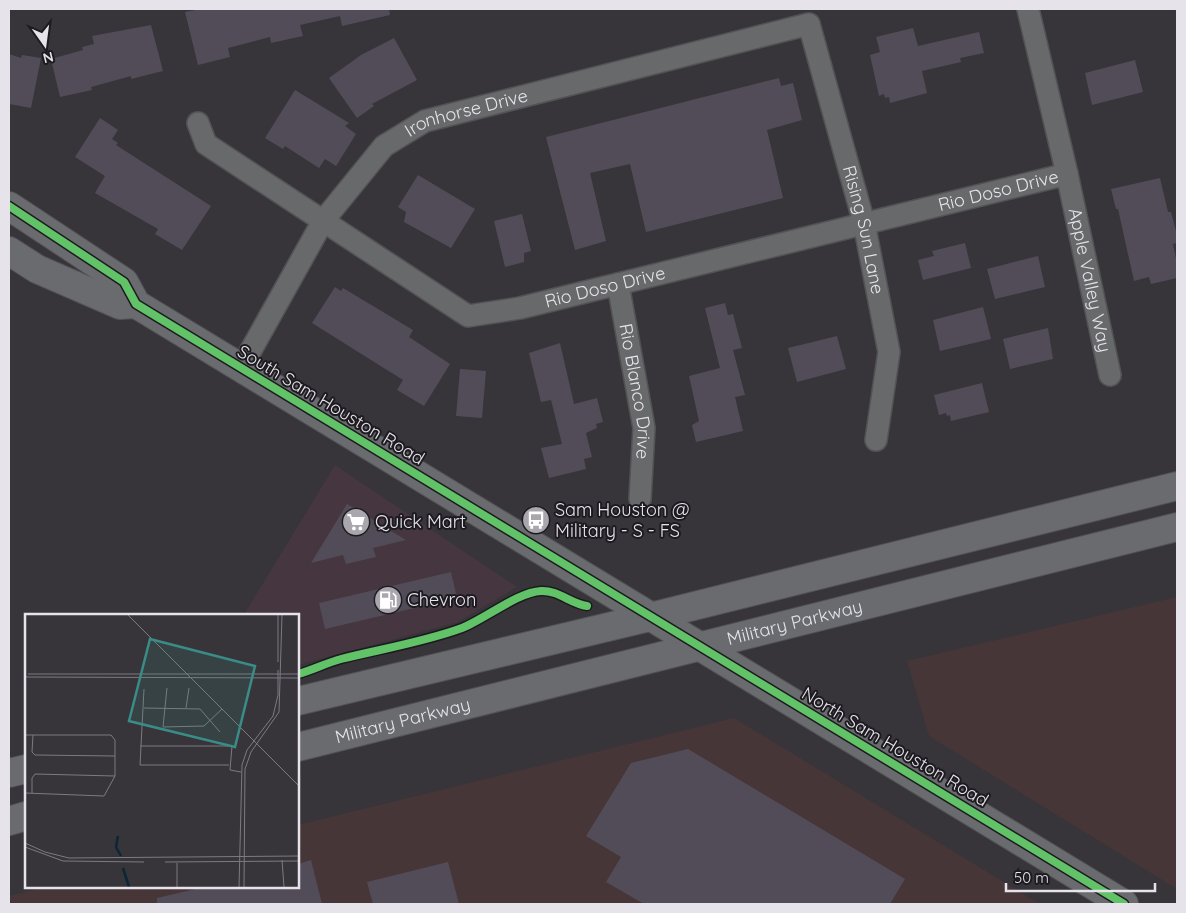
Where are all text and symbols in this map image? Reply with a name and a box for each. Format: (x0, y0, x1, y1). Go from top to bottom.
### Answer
north arrow (20, 20, 70, 70)
text: N (41, 48, 55, 68)
street label: Ironhorse Drive (400, 83, 530, 142)
street label: Rising Sun Lane (838, 163, 890, 296)
street label: Rio Doso Drive (936, 164, 1061, 216)
street label: Apple Valley Way (1064, 206, 1117, 354)
street label: Rio Doso Drive (542, 261, 667, 313)
street label: Rio Blanco Drive (614, 322, 656, 460)
street label: South Sam Houston Road (234, 340, 429, 470)
place label: Sam Houston @ Military - S - FS (555, 498, 690, 542)
bus stop icon: Sam Houston @ Military - S - FS (521, 505, 551, 535)
supermarket icon: Quick Mart (341, 507, 371, 537)
place label: Quick Mart (375, 510, 466, 533)
fuel station icon: Chevron (373, 585, 403, 615)
place label: Chevron (407, 588, 476, 611)
street label: Military Parkway (724, 594, 865, 650)
inset map (25, 614, 299, 888)
street label: North Sam Houston Road (798, 682, 993, 812)
street label: Military Parkway (333, 692, 473, 748)
scale bar (1006, 860, 1155, 892)
text: 50 m (1014, 868, 1049, 887)

